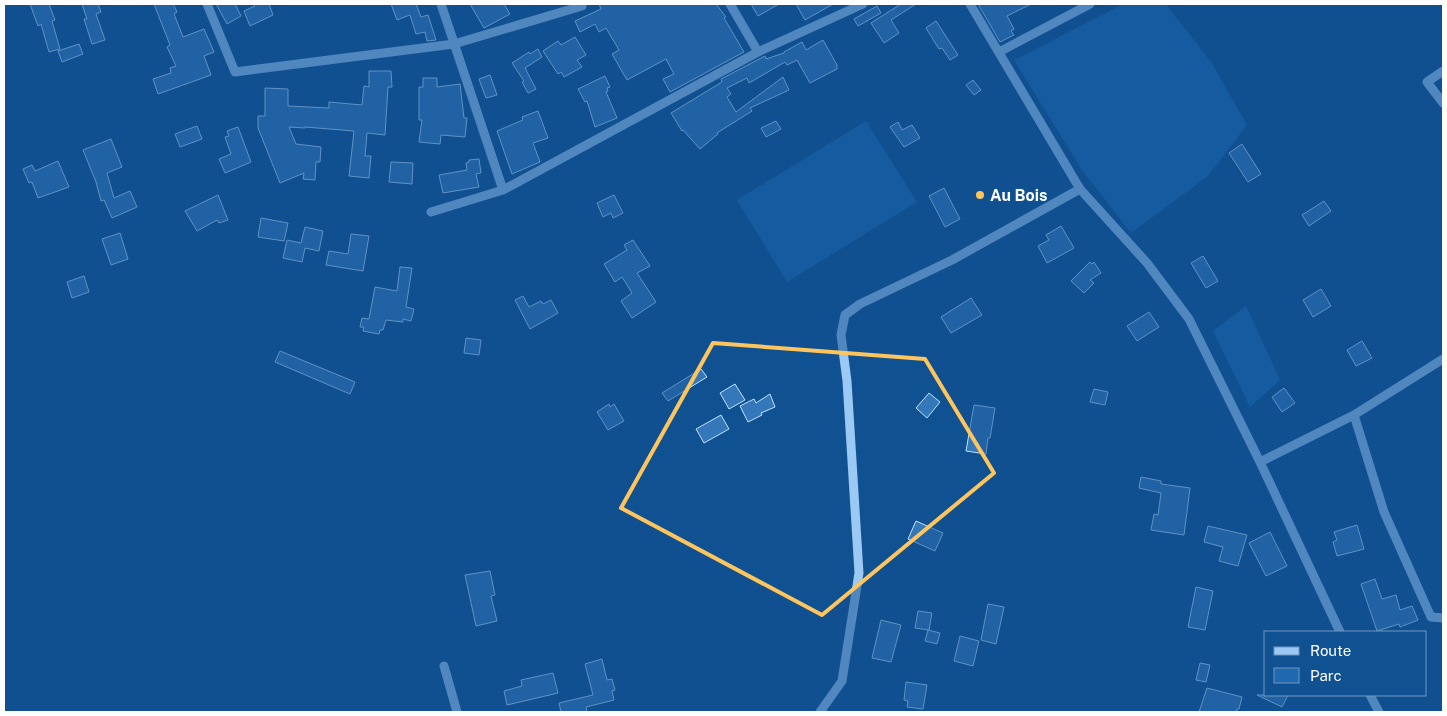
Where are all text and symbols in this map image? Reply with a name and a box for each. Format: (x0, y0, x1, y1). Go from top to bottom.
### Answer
place label: Au Bois (990, 186, 1048, 205)
marker: Au Bois (974, 189, 986, 201)
legend (1264, 631, 1427, 696)
text: Route (1310, 642, 1351, 659)
text: Parc (1310, 667, 1342, 684)

